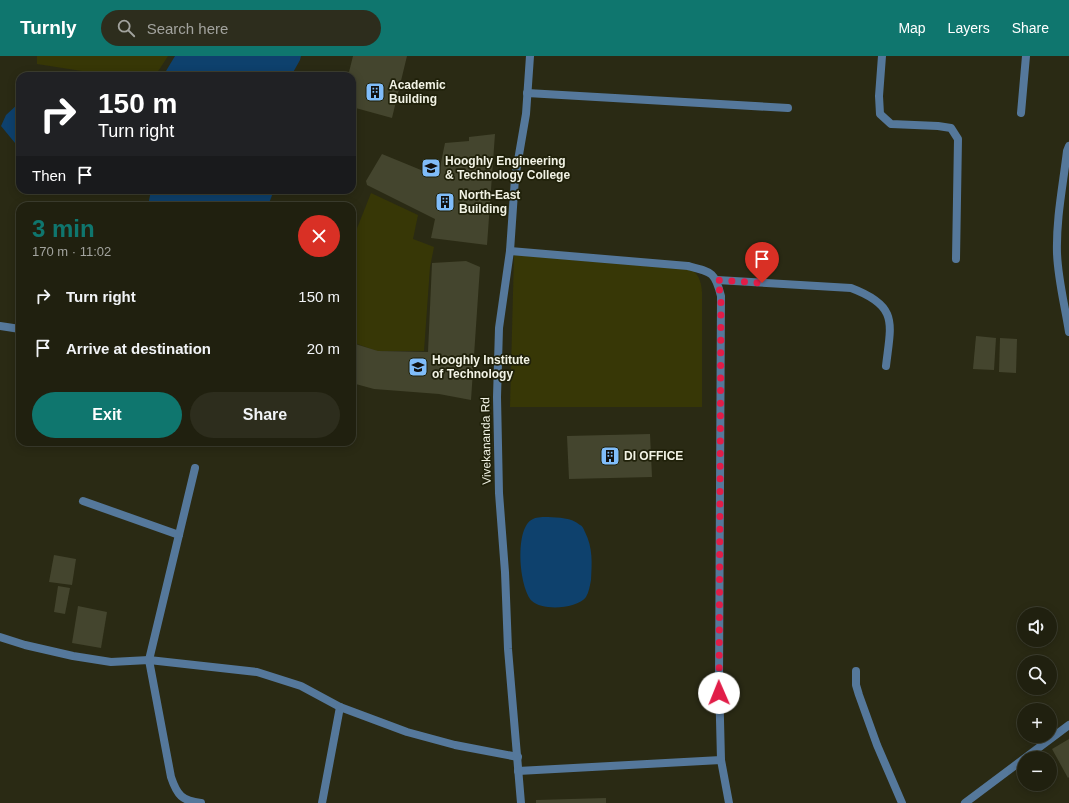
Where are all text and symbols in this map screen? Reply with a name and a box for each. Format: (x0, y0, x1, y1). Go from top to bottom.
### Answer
search box (101, 10, 381, 46)
text: Turnly (20, 17, 77, 38)
icon: search (115, 17, 137, 39)
text: Search here (147, 20, 228, 37)
text: Map (898, 20, 926, 36)
text: Layers (948, 20, 990, 36)
text: Share (1012, 20, 1049, 36)
place label: Academic Building (389, 78, 446, 106)
building icon: Academic Building (364, 81, 386, 103)
icon: right (32, 88, 84, 140)
text: 150 m (98, 88, 177, 119)
text: Turn right (98, 121, 174, 141)
place label: Hooghly Engineering & Technology College (445, 154, 570, 182)
school or university icon: Hooghly Engineering & Technology College (420, 157, 442, 179)
icon: arrive (74, 164, 96, 186)
text: Then (32, 167, 66, 184)
place label: North-East Building (459, 188, 520, 216)
building icon: North-East Building (434, 191, 456, 213)
text: 3 min (32, 215, 95, 242)
button: close (298, 215, 340, 257)
pin (745, 242, 779, 283)
text: 170 m · 11:02 (32, 244, 111, 259)
icon: arrive (751, 248, 773, 270)
icon: right (32, 285, 54, 307)
text: Turn right (66, 288, 136, 305)
text: 150 m (298, 288, 340, 305)
icon: arrive (32, 337, 54, 359)
text: Arrive at destination (66, 340, 211, 357)
text: 20 m (307, 340, 340, 357)
place label: Hooghly Institute of Technology (432, 353, 530, 381)
school or university icon: Hooghly Institute of Technology (407, 356, 429, 378)
button: Exit (32, 392, 182, 438)
button: Share (190, 392, 340, 438)
street label: Vivekananda Rd (478, 397, 494, 485)
building icon: DI OFFICE (599, 445, 621, 467)
place label: DI OFFICE (624, 449, 683, 463)
map controls (1017, 607, 1057, 791)
button: sound (1017, 607, 1057, 647)
button: search (1017, 655, 1057, 695)
position arrow (698, 672, 740, 714)
button: + (1017, 703, 1057, 743)
button: − (1017, 751, 1057, 791)

